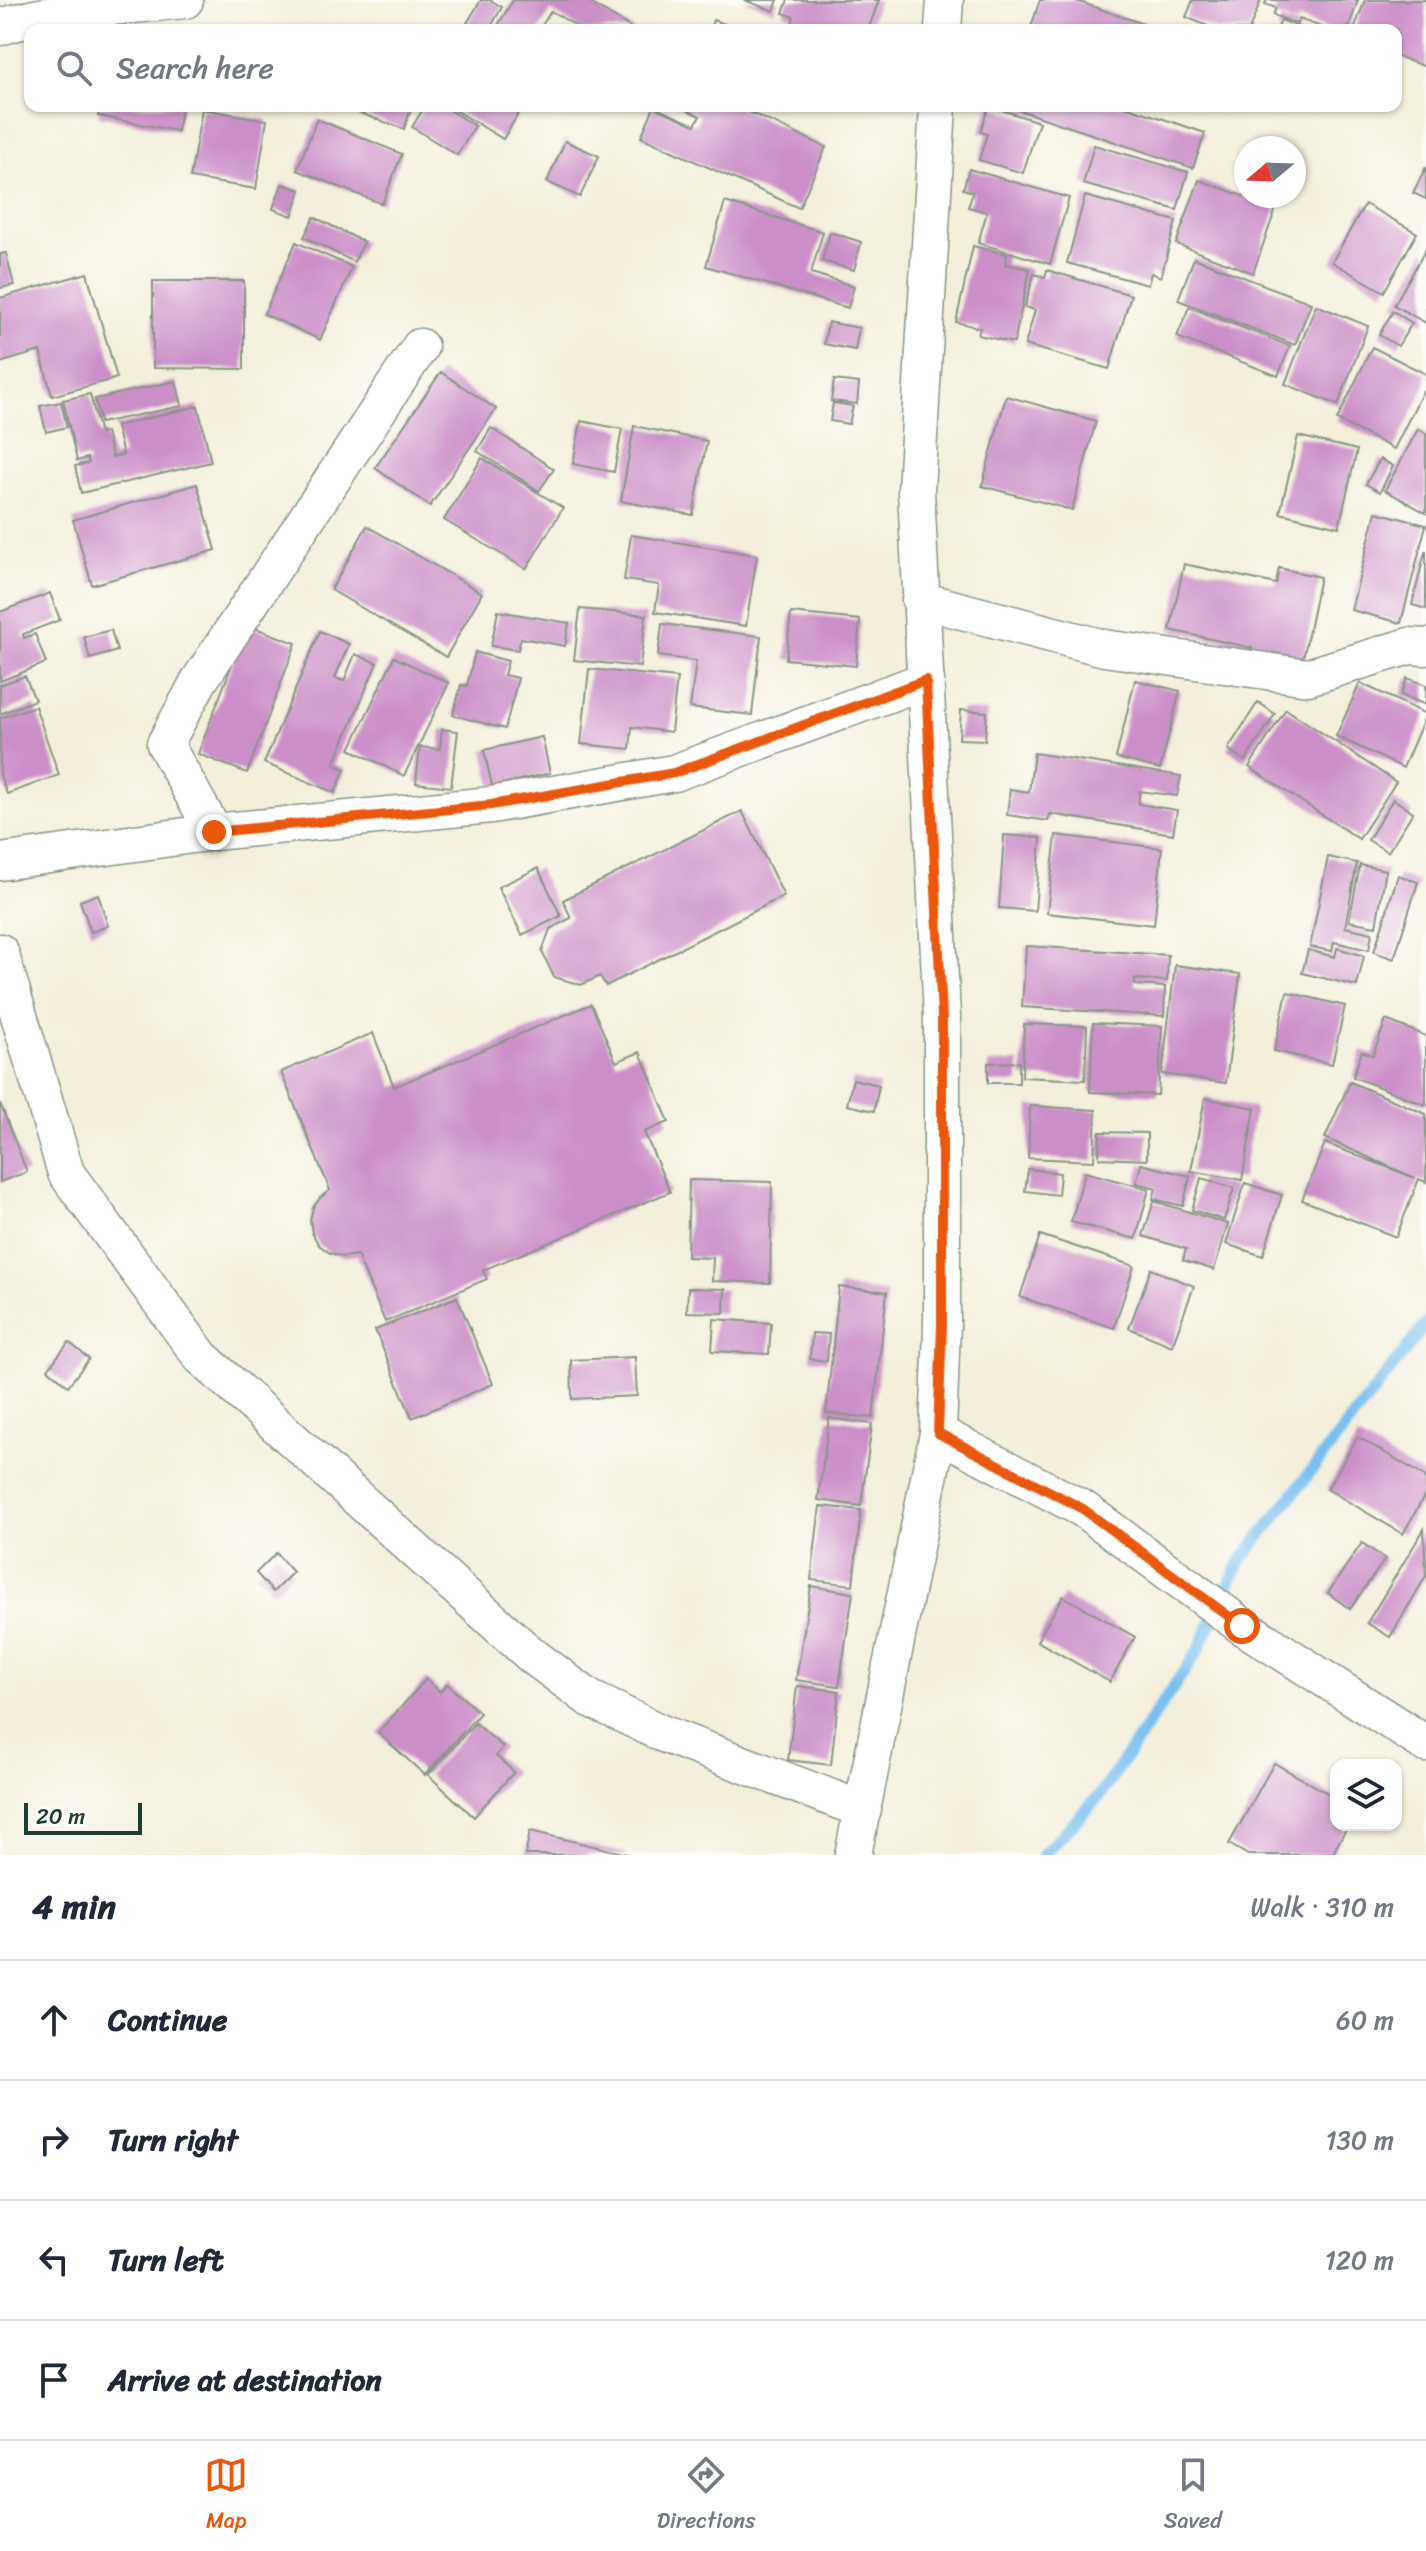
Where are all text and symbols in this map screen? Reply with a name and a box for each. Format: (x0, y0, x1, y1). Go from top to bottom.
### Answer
search box (24, 24, 1402, 112)
text: Search here (116, 41, 274, 95)
icon: search (52, 46, 96, 90)
north arrow (1234, 136, 1306, 208)
route end (196, 814, 232, 850)
route start (1224, 1608, 1260, 1644)
map controls (1330, 1759, 1402, 1831)
button: layers (1330, 1759, 1402, 1831)
text: 20 m (36, 1797, 85, 1836)
scale bar (24, 1799, 142, 1835)
text: 4 min (32, 1877, 116, 1937)
text: Walk · 310 m (1251, 1884, 1394, 1930)
text: Continue (108, 1993, 227, 2047)
text: 60 m (1336, 1997, 1394, 2043)
icon: ahead (32, 1998, 76, 2042)
text: Turn right (108, 2113, 238, 2167)
text: 130 m (1325, 2117, 1394, 2163)
icon: right (32, 2118, 76, 2162)
text: Turn left (108, 2233, 224, 2287)
text: 120 m (1325, 2237, 1394, 2283)
icon: left (32, 2238, 76, 2282)
text: Arrive at destination (108, 2353, 382, 2407)
icon: arrive (32, 2358, 76, 2402)
tab: Map (204, 2453, 248, 2540)
tab: Directions (657, 2453, 755, 2540)
tab: Saved (1164, 2453, 1222, 2540)

